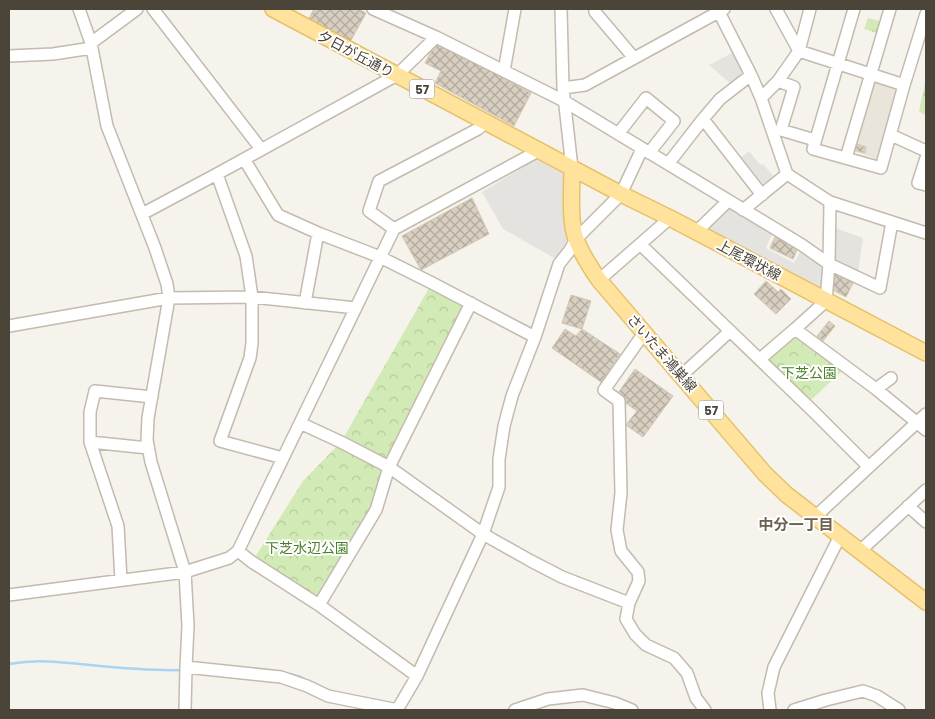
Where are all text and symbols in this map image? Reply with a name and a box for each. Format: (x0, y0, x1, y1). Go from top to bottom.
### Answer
street label: 夕日が丘通り (314, 25, 398, 83)
road number: 57 (410, 80, 434, 98)
street label: 上尾環状線 (713, 235, 785, 285)
street label: さいたま鴻巣線 (622, 310, 702, 396)
park label: 下芝公園 (781, 363, 837, 383)
road number: 57 (698, 400, 724, 420)
district label: 中分一丁目 (758, 514, 834, 535)
park label: 下芝水辺公園 (265, 538, 349, 558)

